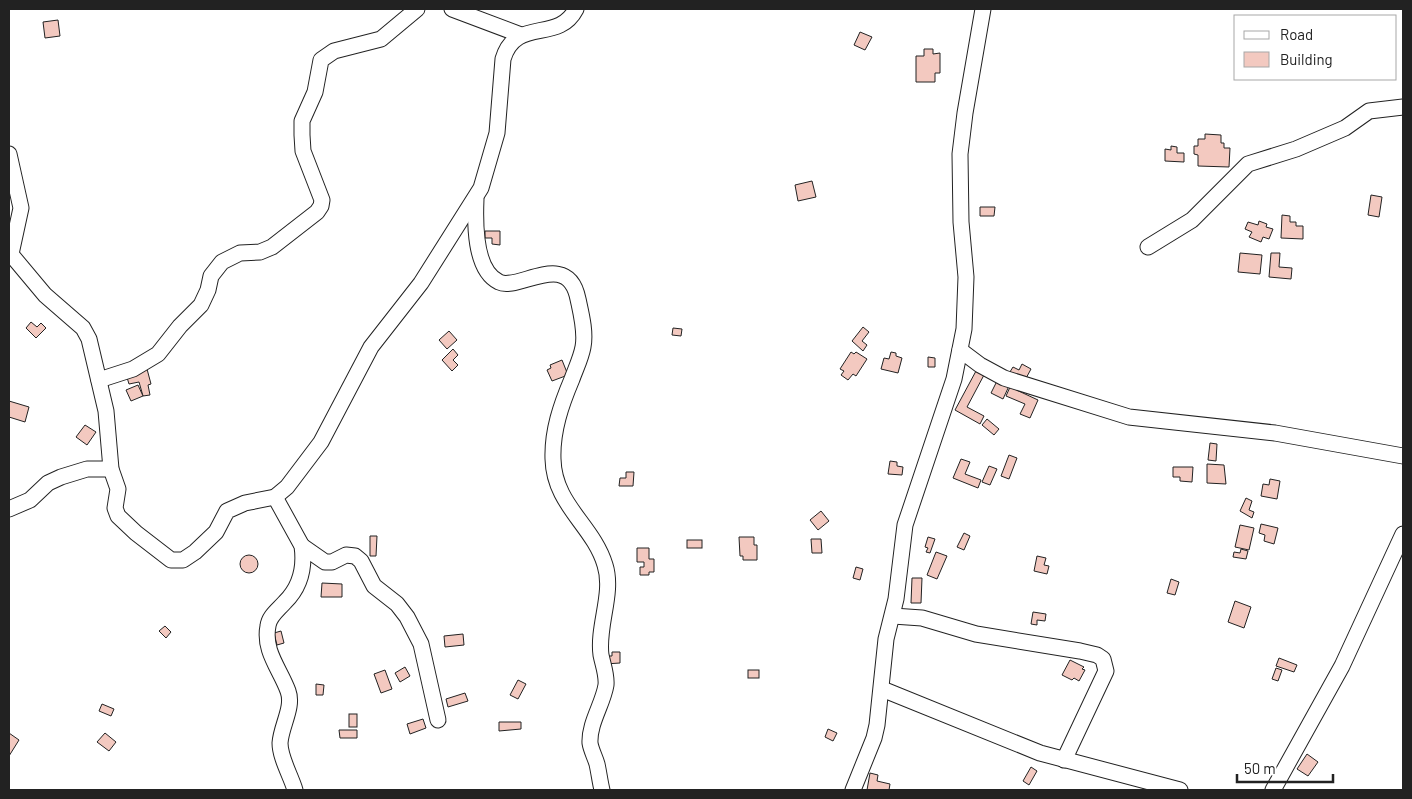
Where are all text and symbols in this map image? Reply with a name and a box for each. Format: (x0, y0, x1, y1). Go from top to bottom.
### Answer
legend (1234, 15, 1397, 80)
text: Road (1280, 25, 1313, 43)
text: Building (1280, 50, 1333, 68)
scale bar (1237, 752, 1333, 784)
text: 50 m (1244, 759, 1276, 777)

